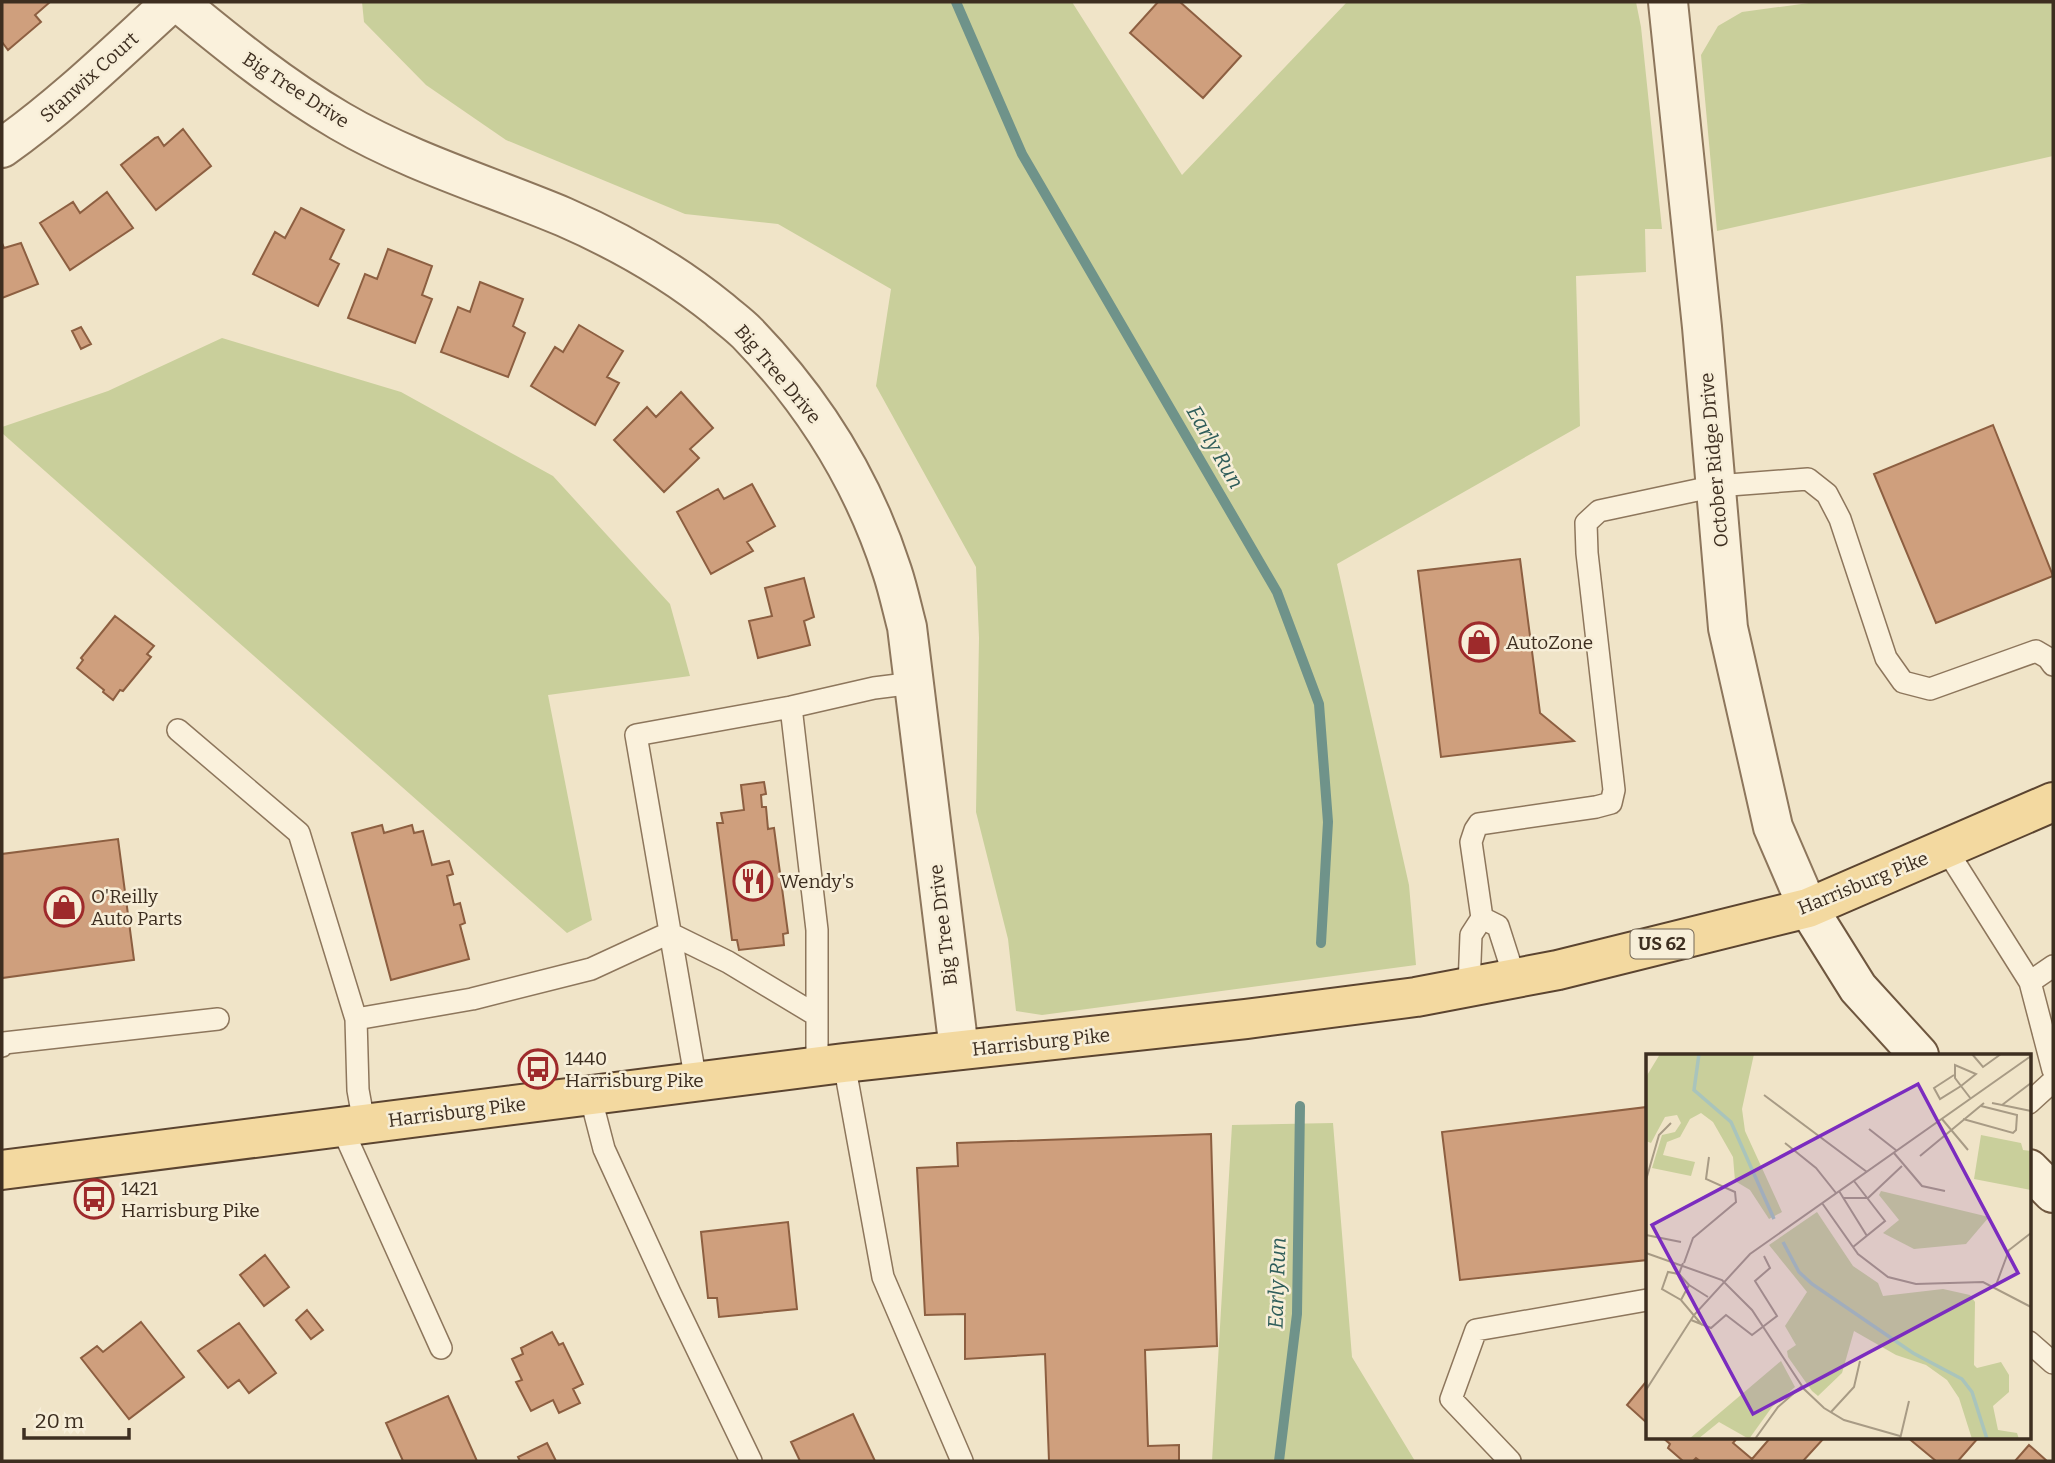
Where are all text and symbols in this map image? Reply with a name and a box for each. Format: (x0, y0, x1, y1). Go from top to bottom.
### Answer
street label: Stanwix Court (35, 27, 143, 127)
street label: Big Tree Drive (239, 47, 353, 133)
street label: Big Tree Drive (730, 320, 826, 428)
street label: October Ridge Drive (1695, 372, 1733, 548)
water label: Early Run (1181, 401, 1249, 493)
shop icon: AutoZone (1458, 621, 1500, 663)
place label: AutoZone (1506, 631, 1593, 654)
street label: Harrisburg Pike (1794, 846, 1932, 920)
restaurant icon: Wendy's (732, 860, 774, 902)
street label: Big Tree Drive (924, 863, 962, 987)
place label: Wendy's (780, 870, 854, 893)
place label: O'Reilly Auto Parts (91, 885, 182, 930)
shop icon: O'Reilly Auto Parts (43, 886, 85, 928)
road number: US 62 (1630, 930, 1694, 959)
street label: Harrisburg Pike (971, 1023, 1111, 1061)
place label: 1440 Harrisburg Pike (565, 1047, 704, 1092)
bus stop icon: 1440 Harrisburg Pike (517, 1048, 559, 1090)
inset map (1646, 1054, 2030, 1438)
street label: Harrisburg Pike (387, 1092, 527, 1132)
place label: 1421 Harrisburg Pike (121, 1177, 260, 1222)
bus stop icon: 1421 Harrisburg Pike (73, 1178, 115, 1220)
water label: Early Run (1262, 1237, 1292, 1329)
scale bar (24, 1396, 130, 1440)
text: 20 m (35, 1408, 84, 1434)

